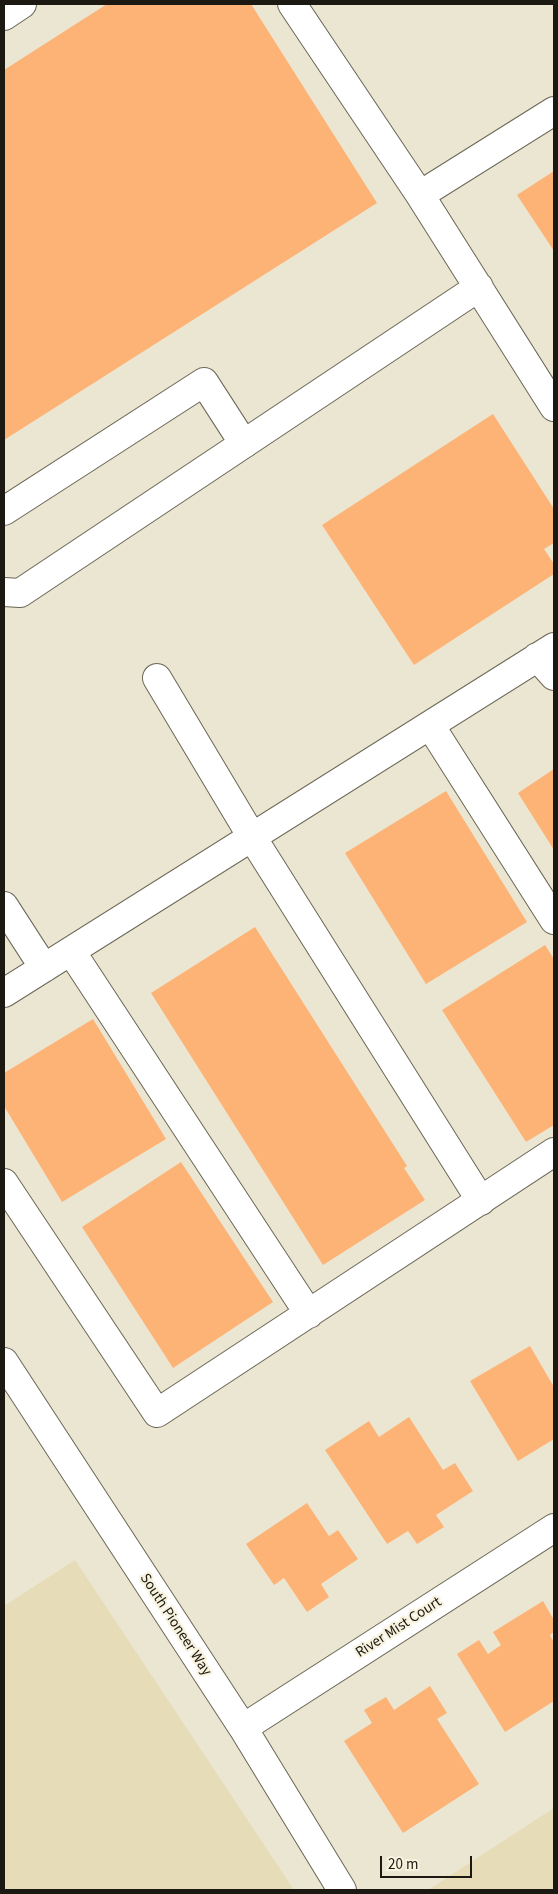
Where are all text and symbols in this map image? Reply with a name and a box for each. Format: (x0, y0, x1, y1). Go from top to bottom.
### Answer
street label: South Pioneer Way (135, 1571, 215, 1679)
street label: River Mist Court (353, 1594, 445, 1662)
scale bar (383, 1846, 476, 1878)
text: 20 m (388, 1854, 418, 1875)

